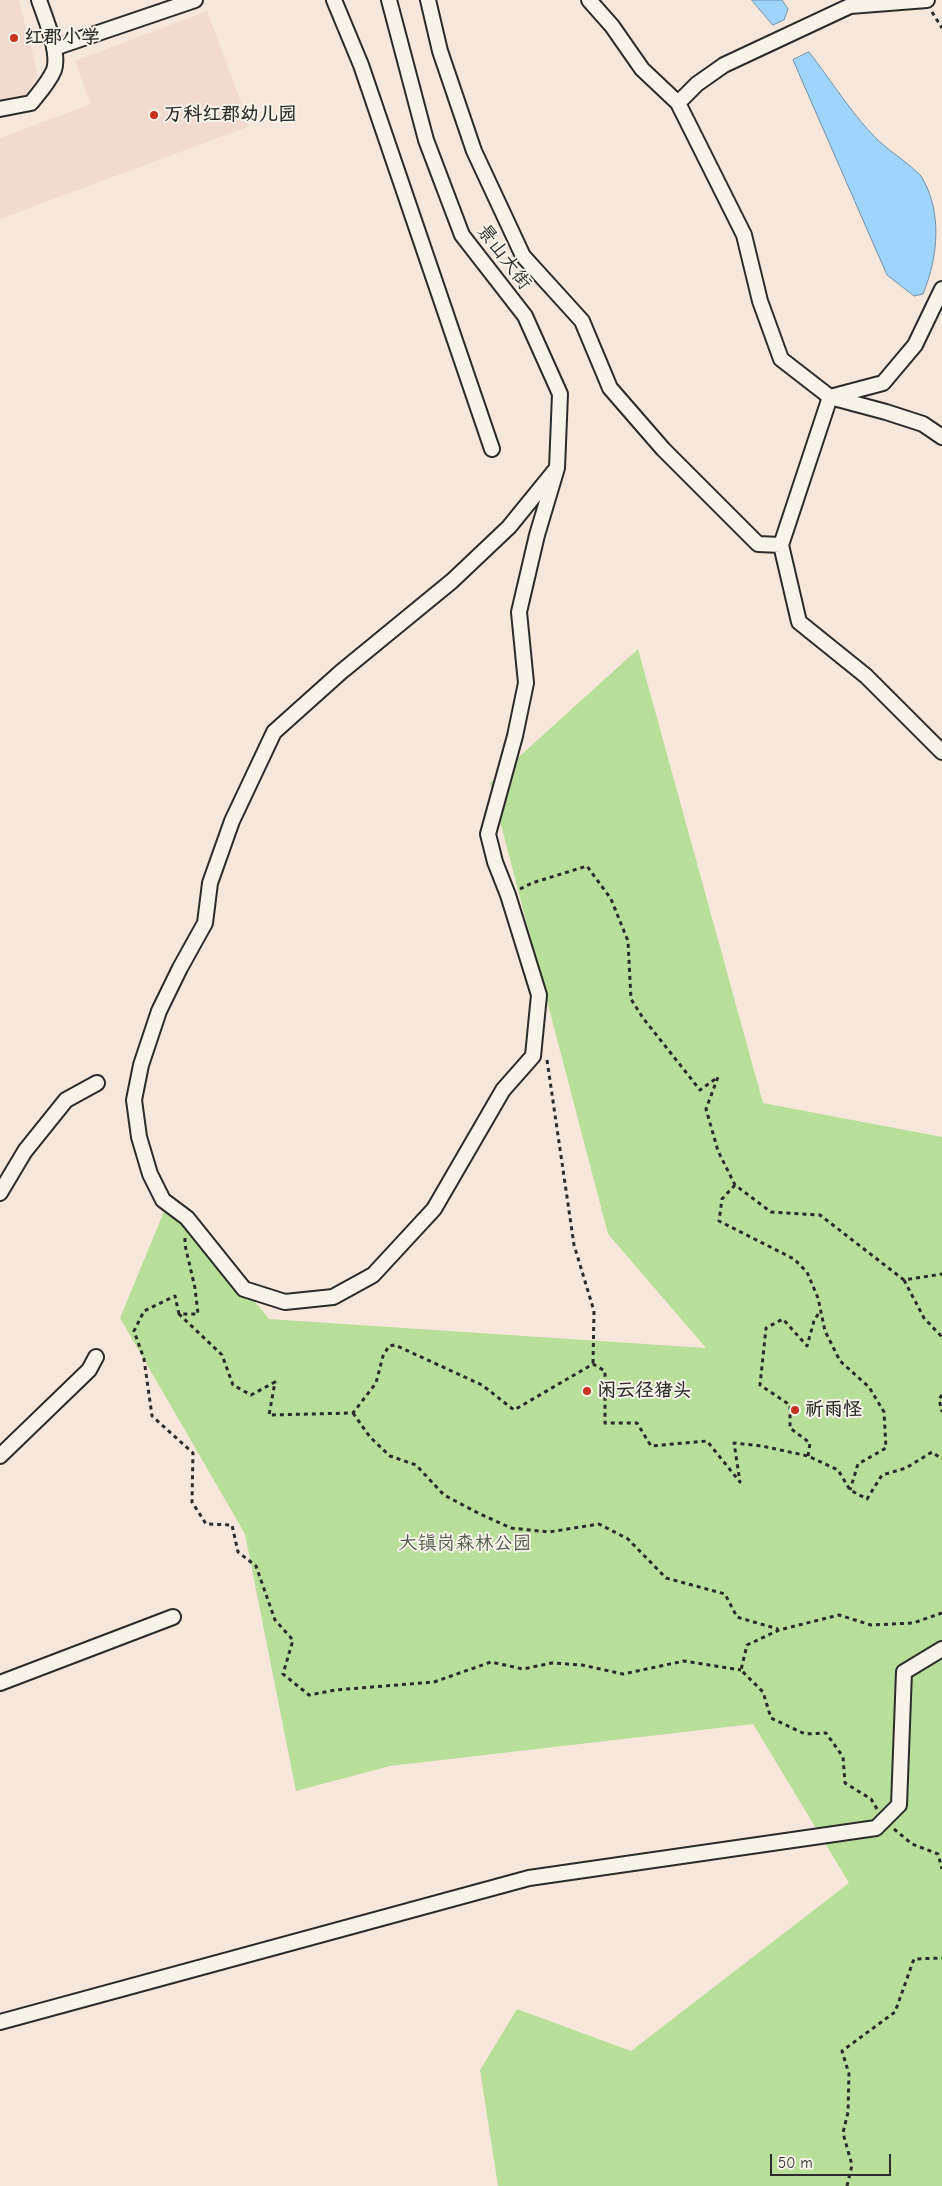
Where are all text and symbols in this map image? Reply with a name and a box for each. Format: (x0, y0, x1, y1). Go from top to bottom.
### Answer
place label: 红郡小学 (24, 27, 100, 49)
marker: 红郡小学 (8, 32, 20, 44)
place label: 万科红郡幼儿园 (164, 104, 297, 126)
marker: 万科红郡幼儿园 (148, 109, 160, 121)
street label: 景山大街 (472, 220, 536, 294)
place label: 闲云径猪头 (597, 1380, 692, 1402)
marker: 闲云径猪头 (581, 1385, 593, 1397)
place label: 祈雨怪 (805, 1399, 862, 1421)
marker: 祈雨怪 (789, 1404, 801, 1416)
park label: 大镇岗森林公园 (399, 1533, 531, 1555)
scale bar (772, 2144, 893, 2176)
text: 50 m (778, 2154, 813, 2172)

